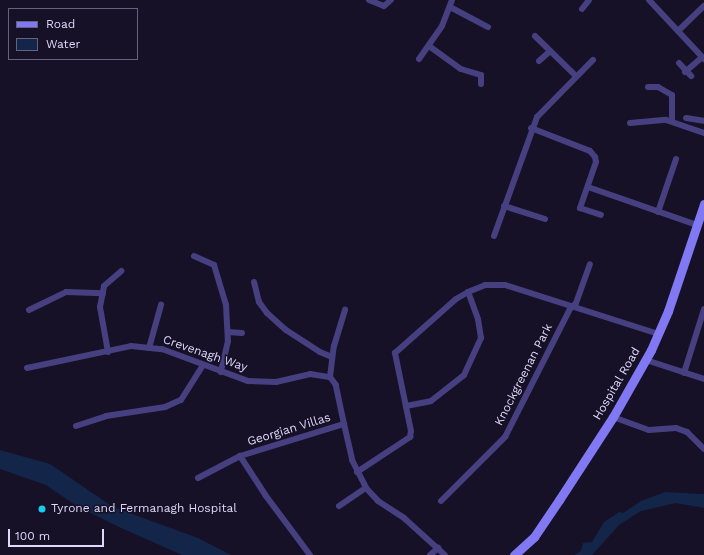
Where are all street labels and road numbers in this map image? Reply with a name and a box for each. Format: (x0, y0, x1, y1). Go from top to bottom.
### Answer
street label: Knockgreenan Park (492, 322, 556, 428)
street label: Crevenagh Way (161, 333, 249, 375)
street label: Hospital Road (590, 345, 644, 423)
street label: Georgian Villas (245, 410, 333, 450)

